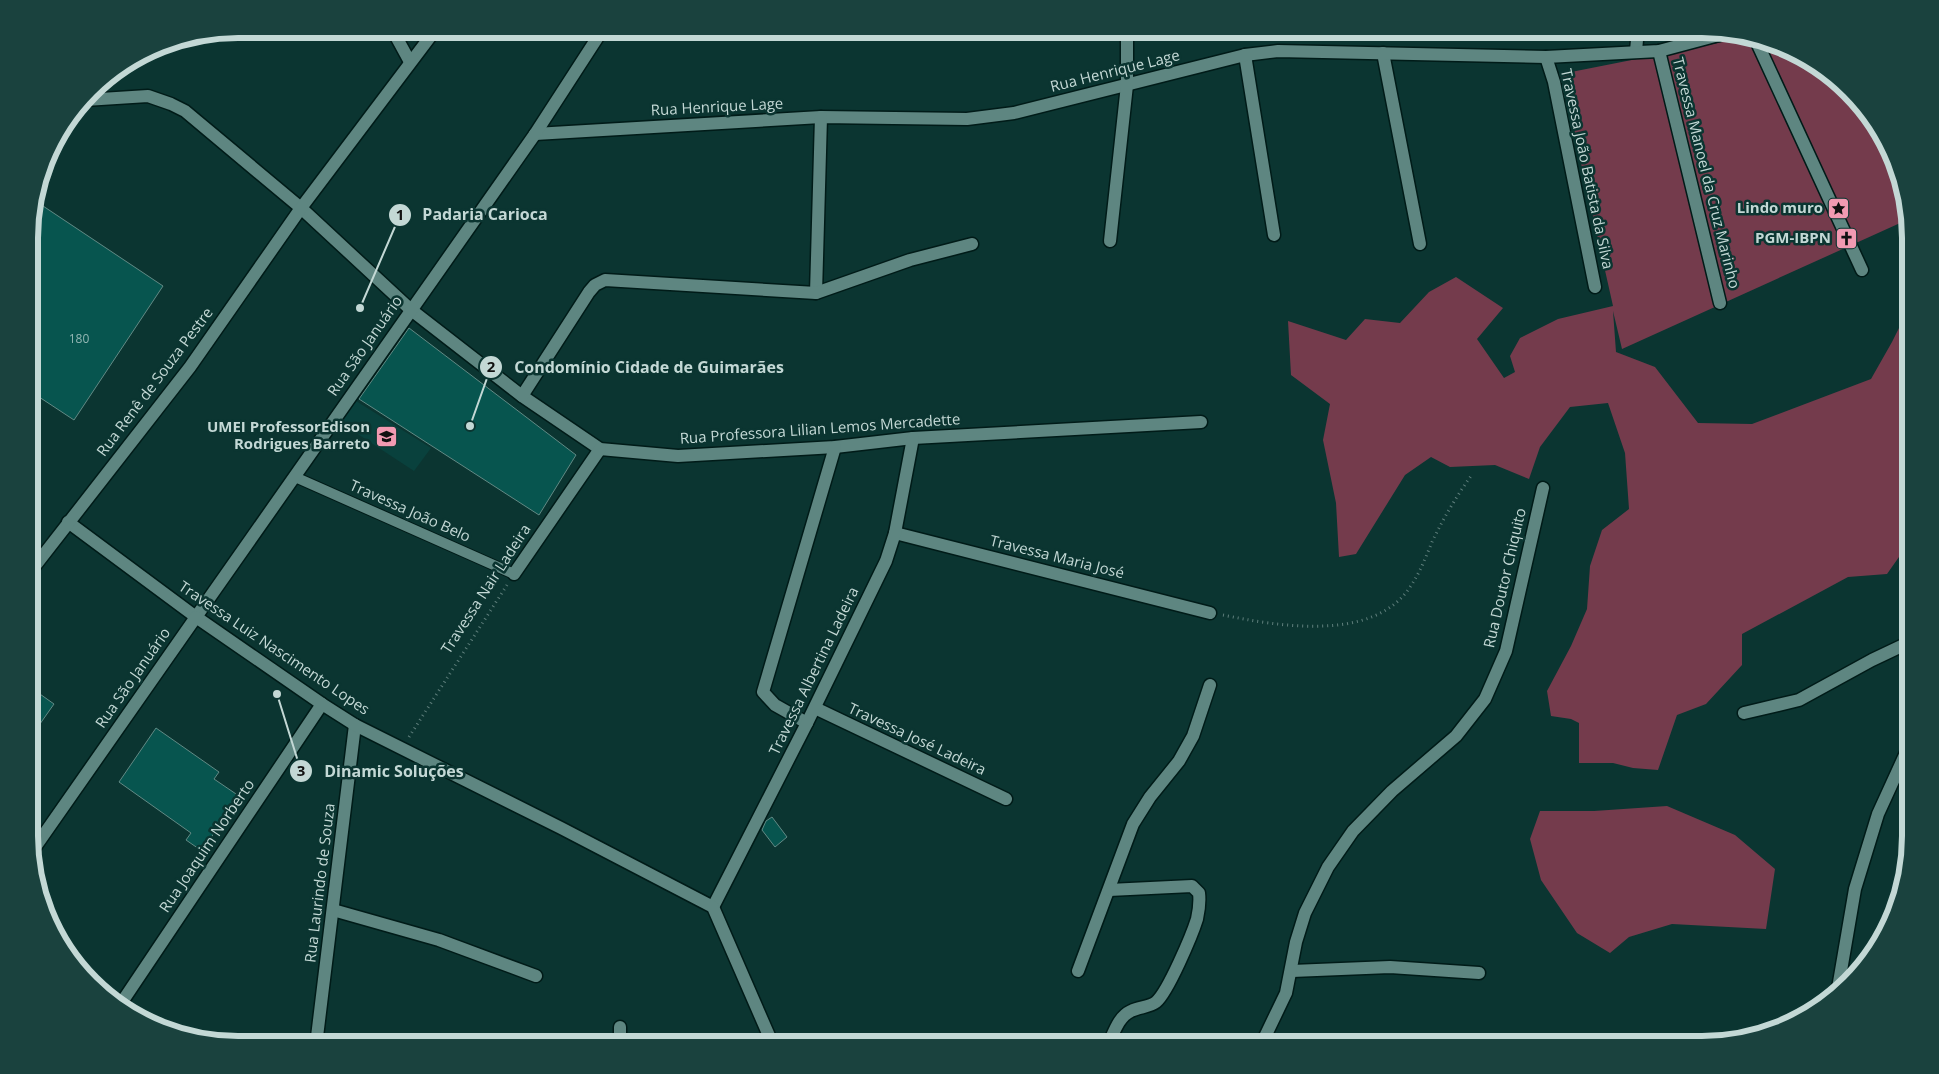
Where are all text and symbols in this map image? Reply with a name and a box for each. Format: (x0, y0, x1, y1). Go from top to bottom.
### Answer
street label: Rua Henrique Lage (1048, 44, 1182, 96)
street label: Travessa Manoel da Cruz Marinho (1669, 55, 1745, 290)
street label: Travessa João Batista da Silva (1557, 67, 1619, 271)
street label: Rua Henrique Lage (650, 93, 784, 119)
place icon: Lindo muro (1827, 196, 1851, 220)
place label: Lindo muro (1737, 197, 1823, 217)
callout: Padaria Carioca (388, 199, 558, 230)
text: Padaria Carioca (422, 203, 548, 225)
text: 1 (396, 204, 404, 224)
church icon: PGM-IBPN (1835, 226, 1859, 250)
place label: PGM-IBPN (1755, 227, 1831, 247)
street label: Rua São Januário (322, 291, 406, 400)
street label: Rua Renê de Souza Pestre (92, 303, 217, 460)
house number: 180 (69, 330, 89, 347)
callout: Condomínio Cidade de Guimarães (479, 351, 794, 382)
text: 2 (487, 356, 496, 376)
text: Condomínio Cidade de Guimarães (514, 356, 784, 378)
street label: Rua Professora Lilian Lemos Mercadette (679, 408, 961, 448)
place label: UMEI ProfessorEdison Rodrigues Barreto (207, 416, 370, 453)
school or university icon: UMEI ProfessorEdison Rodrigues Barreto (374, 424, 398, 448)
street label: Travessa João Belo (347, 474, 474, 546)
street label: Rua Doutor Chiquito (1478, 506, 1530, 650)
street label: Travessa Nair Ladeira (436, 520, 535, 657)
street label: Travessa Maria José (988, 530, 1127, 582)
street label: Travessa Luiz Nascimento Lopes (175, 576, 374, 719)
street label: Travessa Albertina Ladeira (764, 583, 863, 758)
street label: Rua São Januário (90, 623, 174, 732)
street label: Travessa José Ladeira (845, 697, 989, 779)
callout: Dinamic Soluções (289, 756, 473, 787)
text: 3 (297, 760, 305, 780)
text: Dinamic Soluções (324, 760, 464, 782)
street label: Rua Joaquim Norberto (154, 775, 258, 916)
street label: Rua Laurindo de Souza (299, 802, 339, 964)

